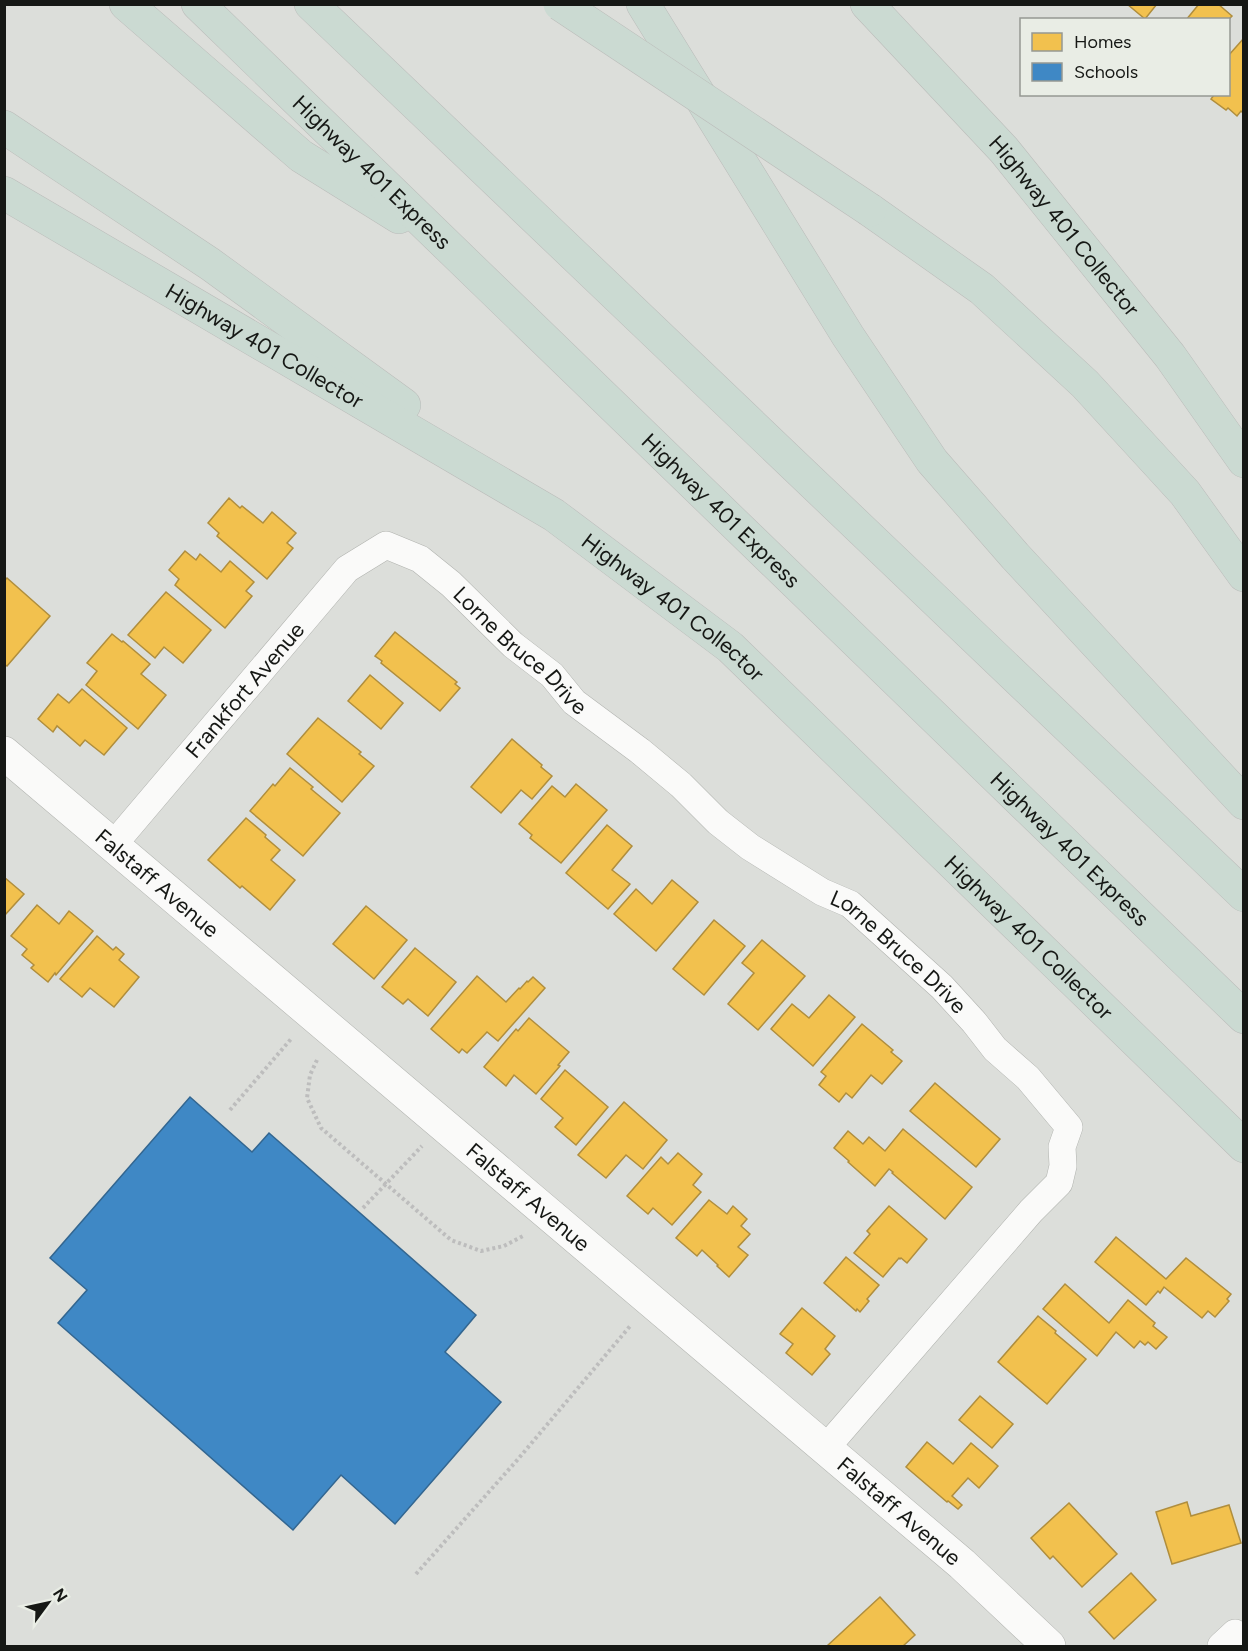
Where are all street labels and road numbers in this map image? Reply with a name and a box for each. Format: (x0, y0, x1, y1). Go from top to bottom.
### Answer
street label: Highway 401 Express (287, 90, 457, 255)
street label: Highway 401 Collector (983, 130, 1146, 322)
street label: Highway 401 Collector (161, 278, 369, 415)
street label: Highway 401 Express (636, 428, 806, 594)
street label: Highway 401 Collector (576, 528, 770, 687)
street label: Lorne Bruce Drive (447, 581, 592, 721)
street label: Frankfort Avenue (180, 617, 310, 764)
street label: Highway 401 Express (985, 766, 1155, 932)
street label: Falstaff Avenue (90, 823, 224, 943)
street label: Highway 401 Collector (939, 850, 1119, 1026)
street label: Lorne Bruce Drive (826, 884, 972, 1019)
street label: Falstaff Avenue (461, 1137, 595, 1257)
street label: Falstaff Avenue (832, 1451, 966, 1571)

